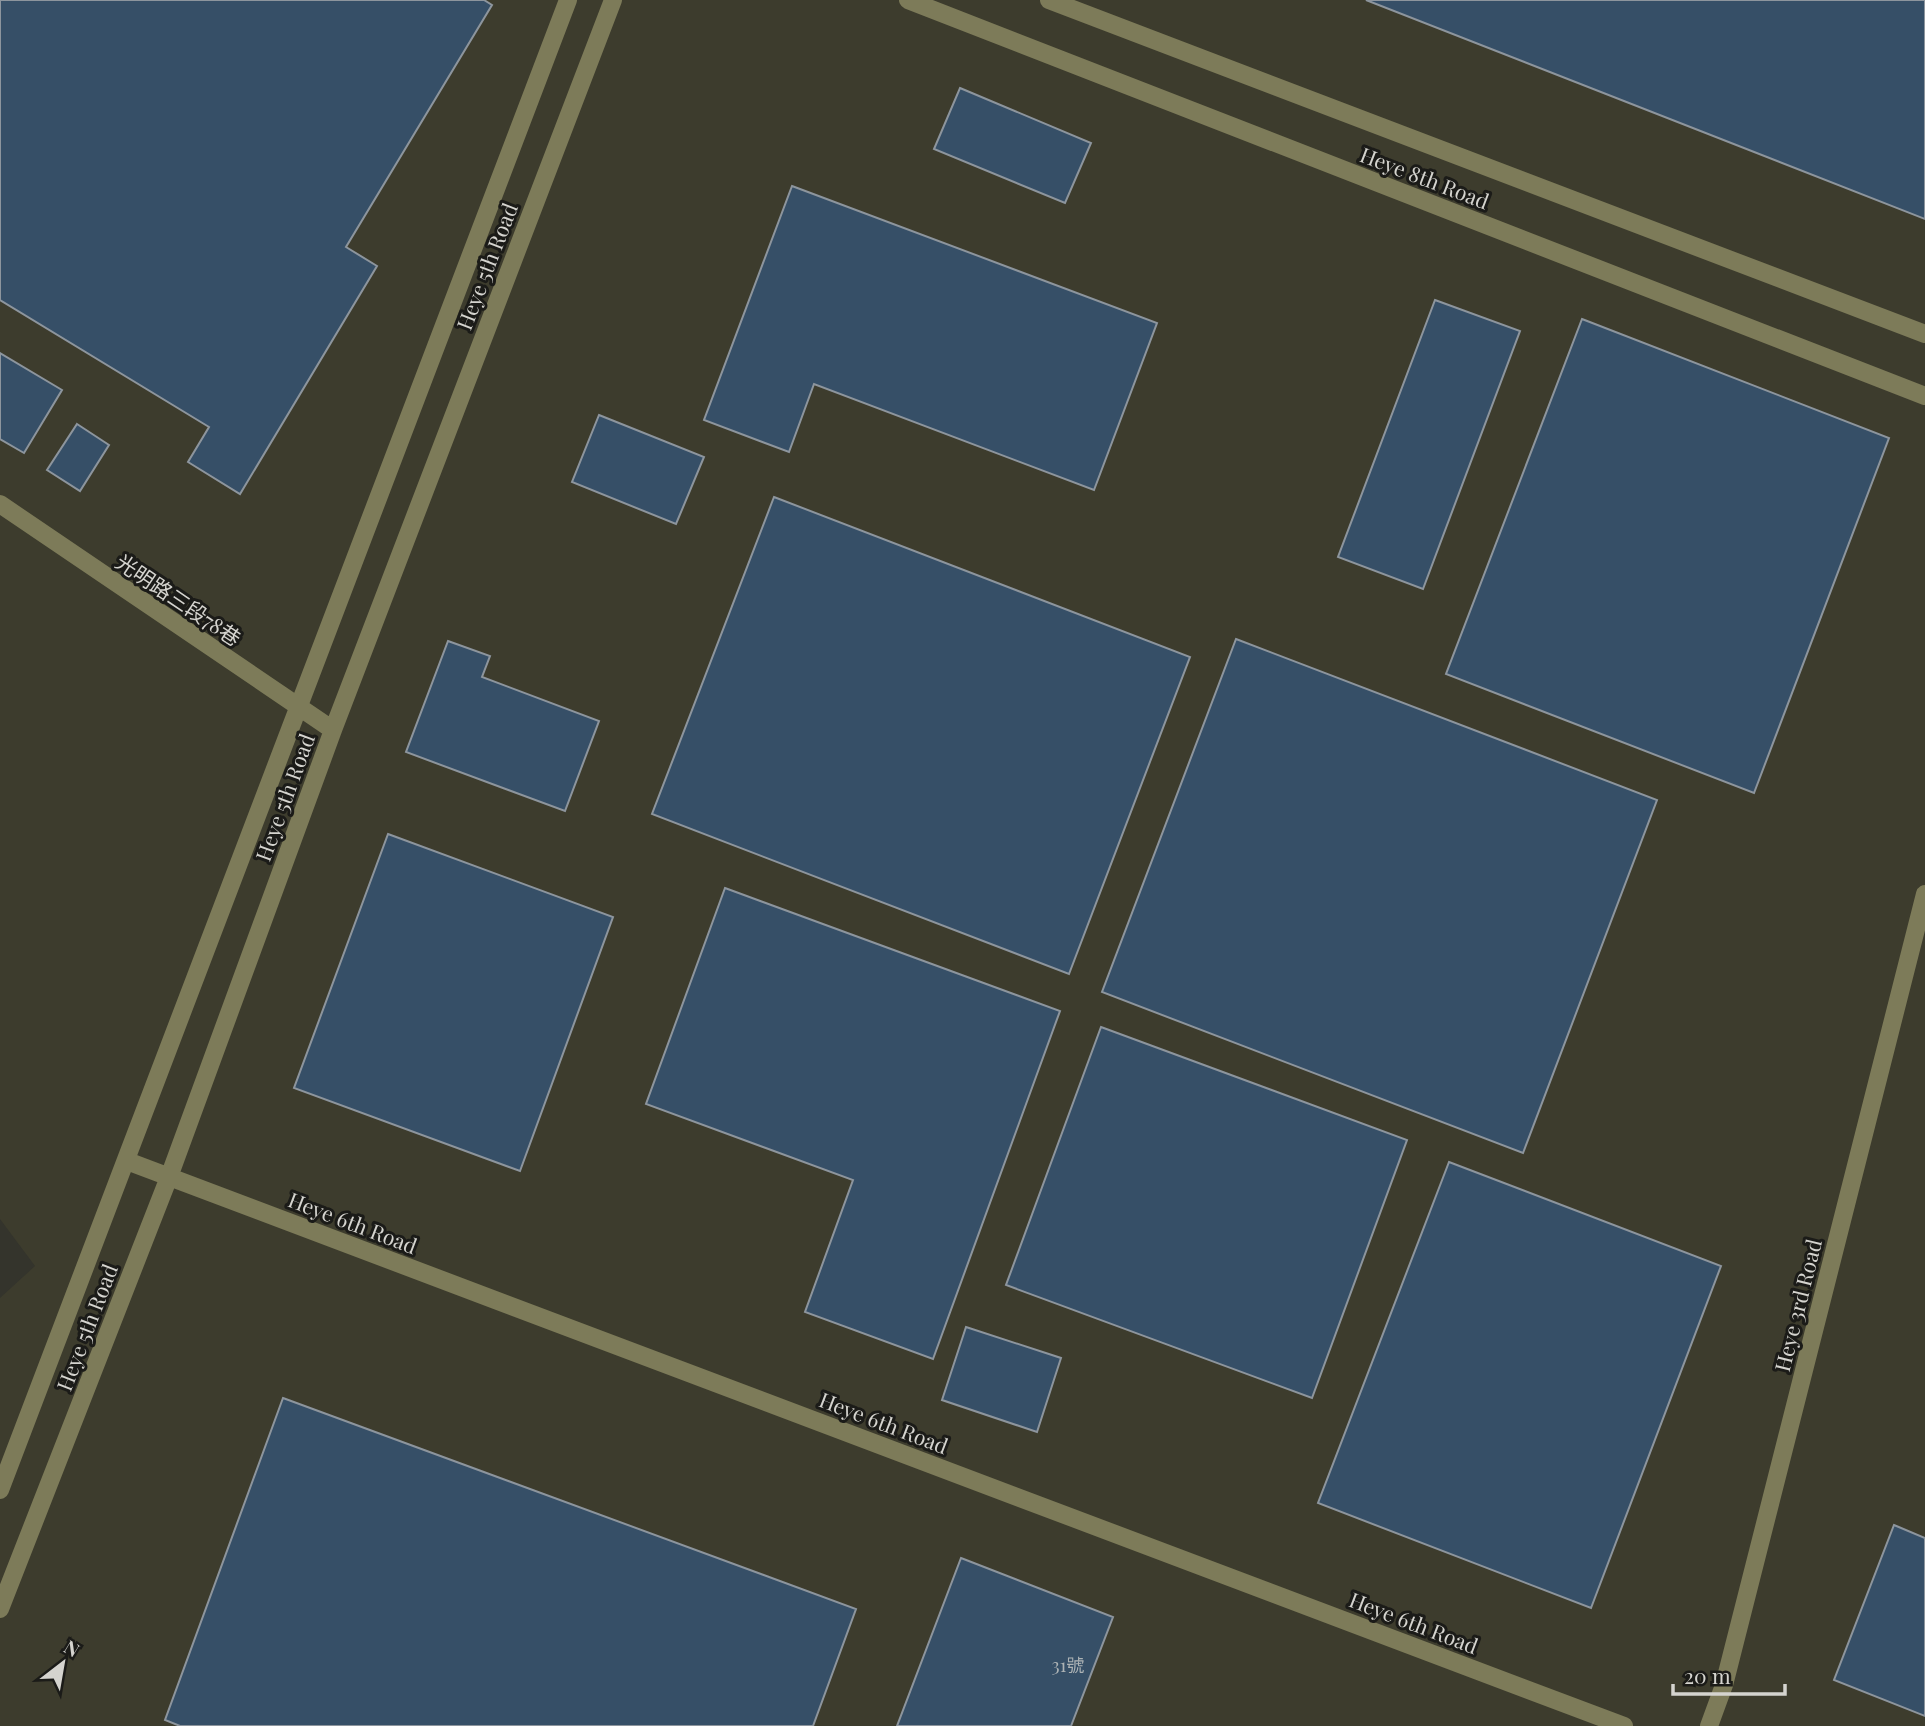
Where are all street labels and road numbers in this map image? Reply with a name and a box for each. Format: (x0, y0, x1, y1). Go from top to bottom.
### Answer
street label: Heye 8th Road (1357, 140, 1493, 214)
street label: Heye 5th Road (449, 199, 523, 333)
street label: 光明路三段78巷 (111, 547, 247, 651)
street label: Heye 5th Road (248, 729, 320, 865)
street label: Heye 6th Road (285, 1185, 421, 1259)
street label: Heye 3rd Road (1767, 1236, 1827, 1374)
street label: Heye 5th Road (49, 1260, 123, 1394)
street label: Heye 6th Road (816, 1385, 952, 1459)
street label: Heye 6th Road (1346, 1585, 1482, 1659)

